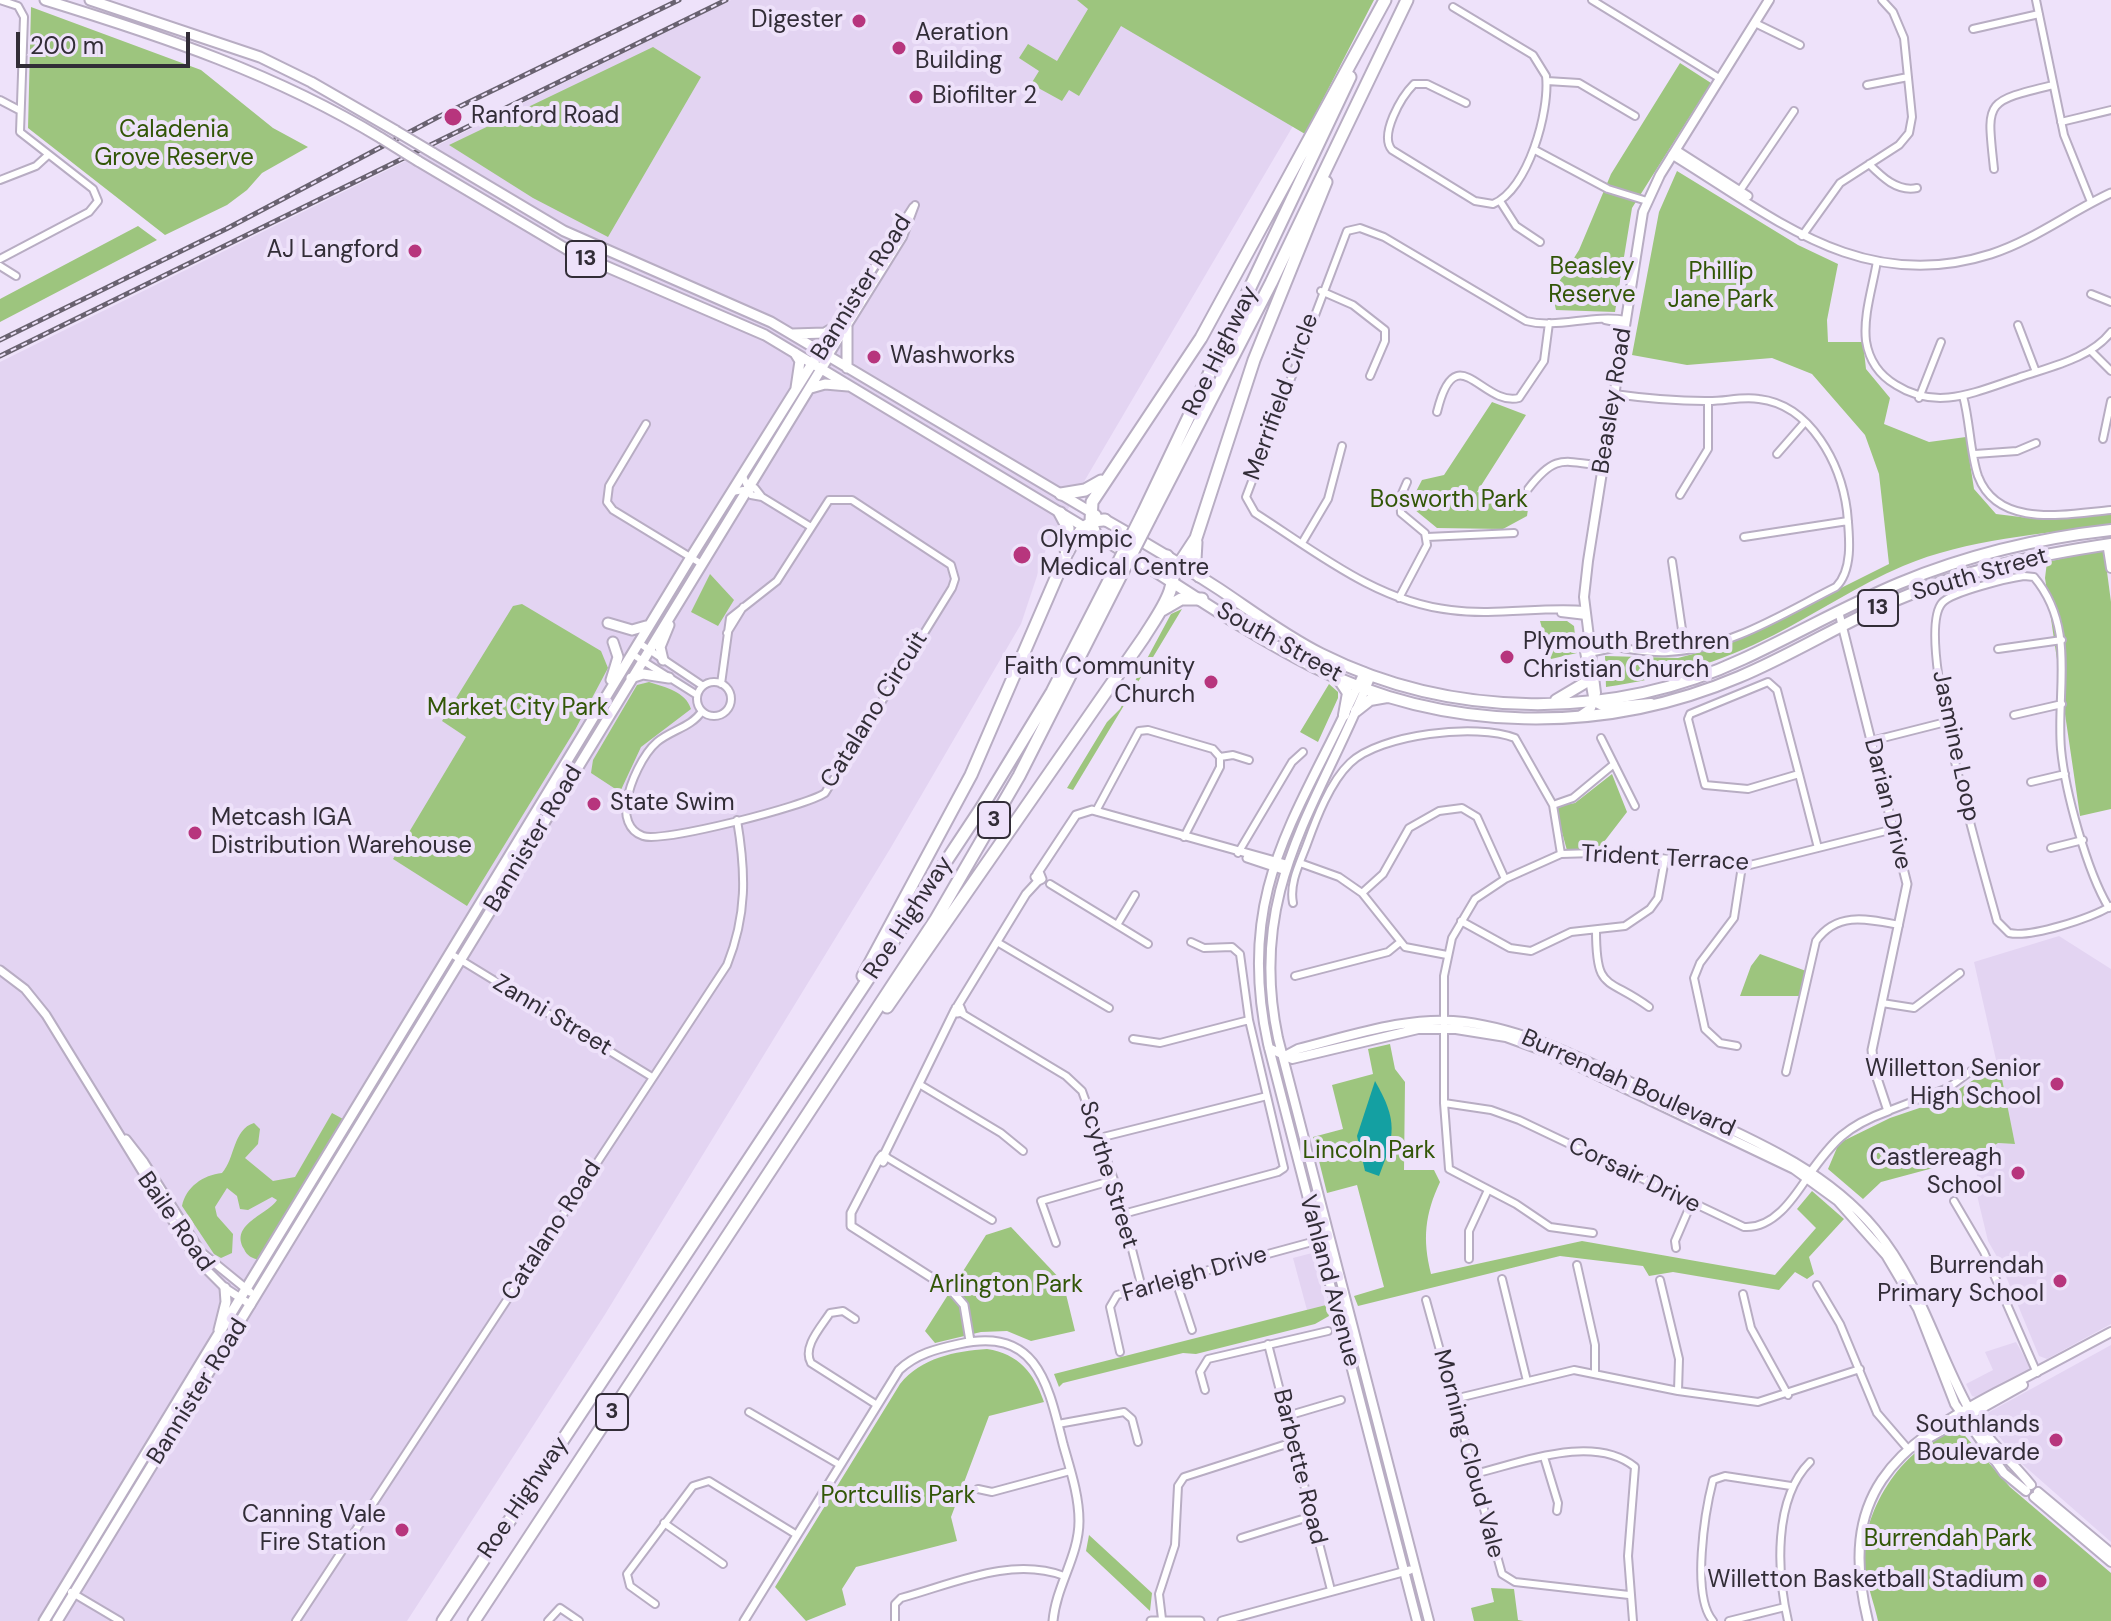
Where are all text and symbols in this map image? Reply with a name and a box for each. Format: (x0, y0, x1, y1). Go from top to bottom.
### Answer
place label: Digester (751, 7, 843, 35)
marker: Digester (850, 12, 868, 30)
scale bar (20, 16, 194, 66)
place label: Aeration Building (915, 20, 1009, 76)
text: 200 m (30, 30, 104, 61)
marker: Aeration Building (890, 39, 908, 57)
place label: Biofilter 2 (932, 83, 1037, 111)
marker: Biofilter 2 (907, 88, 925, 106)
place label: Ranford Road (471, 103, 619, 131)
marker: Ranford Road (442, 106, 464, 128)
park label: Caladenia Grove Reserve (94, 117, 254, 173)
street label: Bannister Road (806, 210, 918, 366)
place label: AJ Langford (266, 237, 399, 265)
road number: 13 (566, 241, 606, 277)
marker: AJ Langford (406, 242, 424, 260)
park label: Beasley Reserve (1548, 254, 1636, 310)
park label: Phillip Jane Park (1668, 259, 1774, 315)
street label: Roe Highway (1177, 281, 1265, 421)
street label: Merrifield Circle (1238, 310, 1326, 484)
street label: Beasley Road (1587, 326, 1639, 476)
place label: Washworks (890, 343, 1015, 371)
marker: Washworks (865, 348, 883, 366)
park label: Bosworth Park (1370, 487, 1528, 515)
place label: Olympic Medical Centre (1040, 527, 1209, 583)
street label: South Street (1909, 542, 2051, 608)
marker: Olympic Medical Centre (1011, 544, 1033, 566)
road number: 13 (1858, 590, 1898, 626)
street label: South Street (1211, 597, 1347, 689)
street label: Catalano Circuit (815, 626, 935, 794)
place label: Plymouth Brethren Christian Church (1523, 629, 1730, 685)
marker: Plymouth Brethren Christian Church (1498, 648, 1516, 666)
place label: Faith Community Church (1004, 654, 1195, 710)
street label: Jasmine Loop (1925, 668, 1985, 824)
marker: Faith Community Church (1202, 673, 1220, 691)
park label: Market City Park (427, 695, 609, 723)
street label: Darian Drive (1857, 735, 1917, 873)
street label: Bannister Road (479, 760, 589, 918)
place label: State Swim (610, 790, 735, 818)
marker: State Swim (585, 795, 603, 813)
road number: 3 (978, 802, 1010, 838)
place label: Metcash IGA Distribution Warehouse (211, 805, 472, 861)
marker: Metcash IGA Distribution Warehouse (186, 824, 204, 842)
street label: Trident Terrace (1580, 840, 1750, 878)
street label: Roe Highway (859, 851, 959, 985)
street label: Zanni Street (487, 969, 617, 1063)
street label: Burrendah Boulevard (1517, 1024, 1739, 1144)
place label: Willetton Senior High School (1865, 1056, 2041, 1112)
marker: Willetton Senior High School (2048, 1075, 2066, 1093)
street label: Scythe Street (1072, 1098, 1144, 1252)
street label: Corsair Drive (1563, 1132, 1705, 1220)
park label: Lincoln Park (1302, 1138, 1436, 1166)
place label: Castlereagh School (1870, 1145, 2002, 1201)
street label: Catalano Road (496, 1156, 608, 1306)
marker: Castlereagh School (2009, 1164, 2027, 1182)
street label: Baile Road (130, 1167, 220, 1277)
street label: Vahland Avenue (1292, 1192, 1366, 1370)
street label: Farleigh Drive (1119, 1241, 1271, 1309)
place label: Burrendah Primary School (1877, 1253, 2044, 1309)
park label: Arlington Park (929, 1272, 1083, 1300)
marker: Burrendah Primary School (2051, 1272, 2069, 1290)
street label: Bannister Road (142, 1314, 254, 1470)
street label: Morning Cloud Vale (1426, 1346, 1510, 1562)
street label: Barbette Road (1266, 1386, 1332, 1548)
road number: 3 (596, 1394, 628, 1430)
place label: Southlands Boulevarde (1916, 1412, 2040, 1468)
marker: Southlands Boulevarde (2047, 1431, 2065, 1449)
street label: Roe Highway (473, 1432, 575, 1564)
park label: Portcullis Park (820, 1483, 976, 1511)
place label: Canning Vale Fire Station (242, 1502, 386, 1558)
marker: Canning Vale Fire Station (393, 1521, 411, 1539)
park label: Burrendah Park (1864, 1526, 2032, 1554)
place label: Willetton Basketball Stadium (1707, 1567, 2024, 1595)
marker: Willetton Basketball Stadium (2031, 1572, 2049, 1590)

